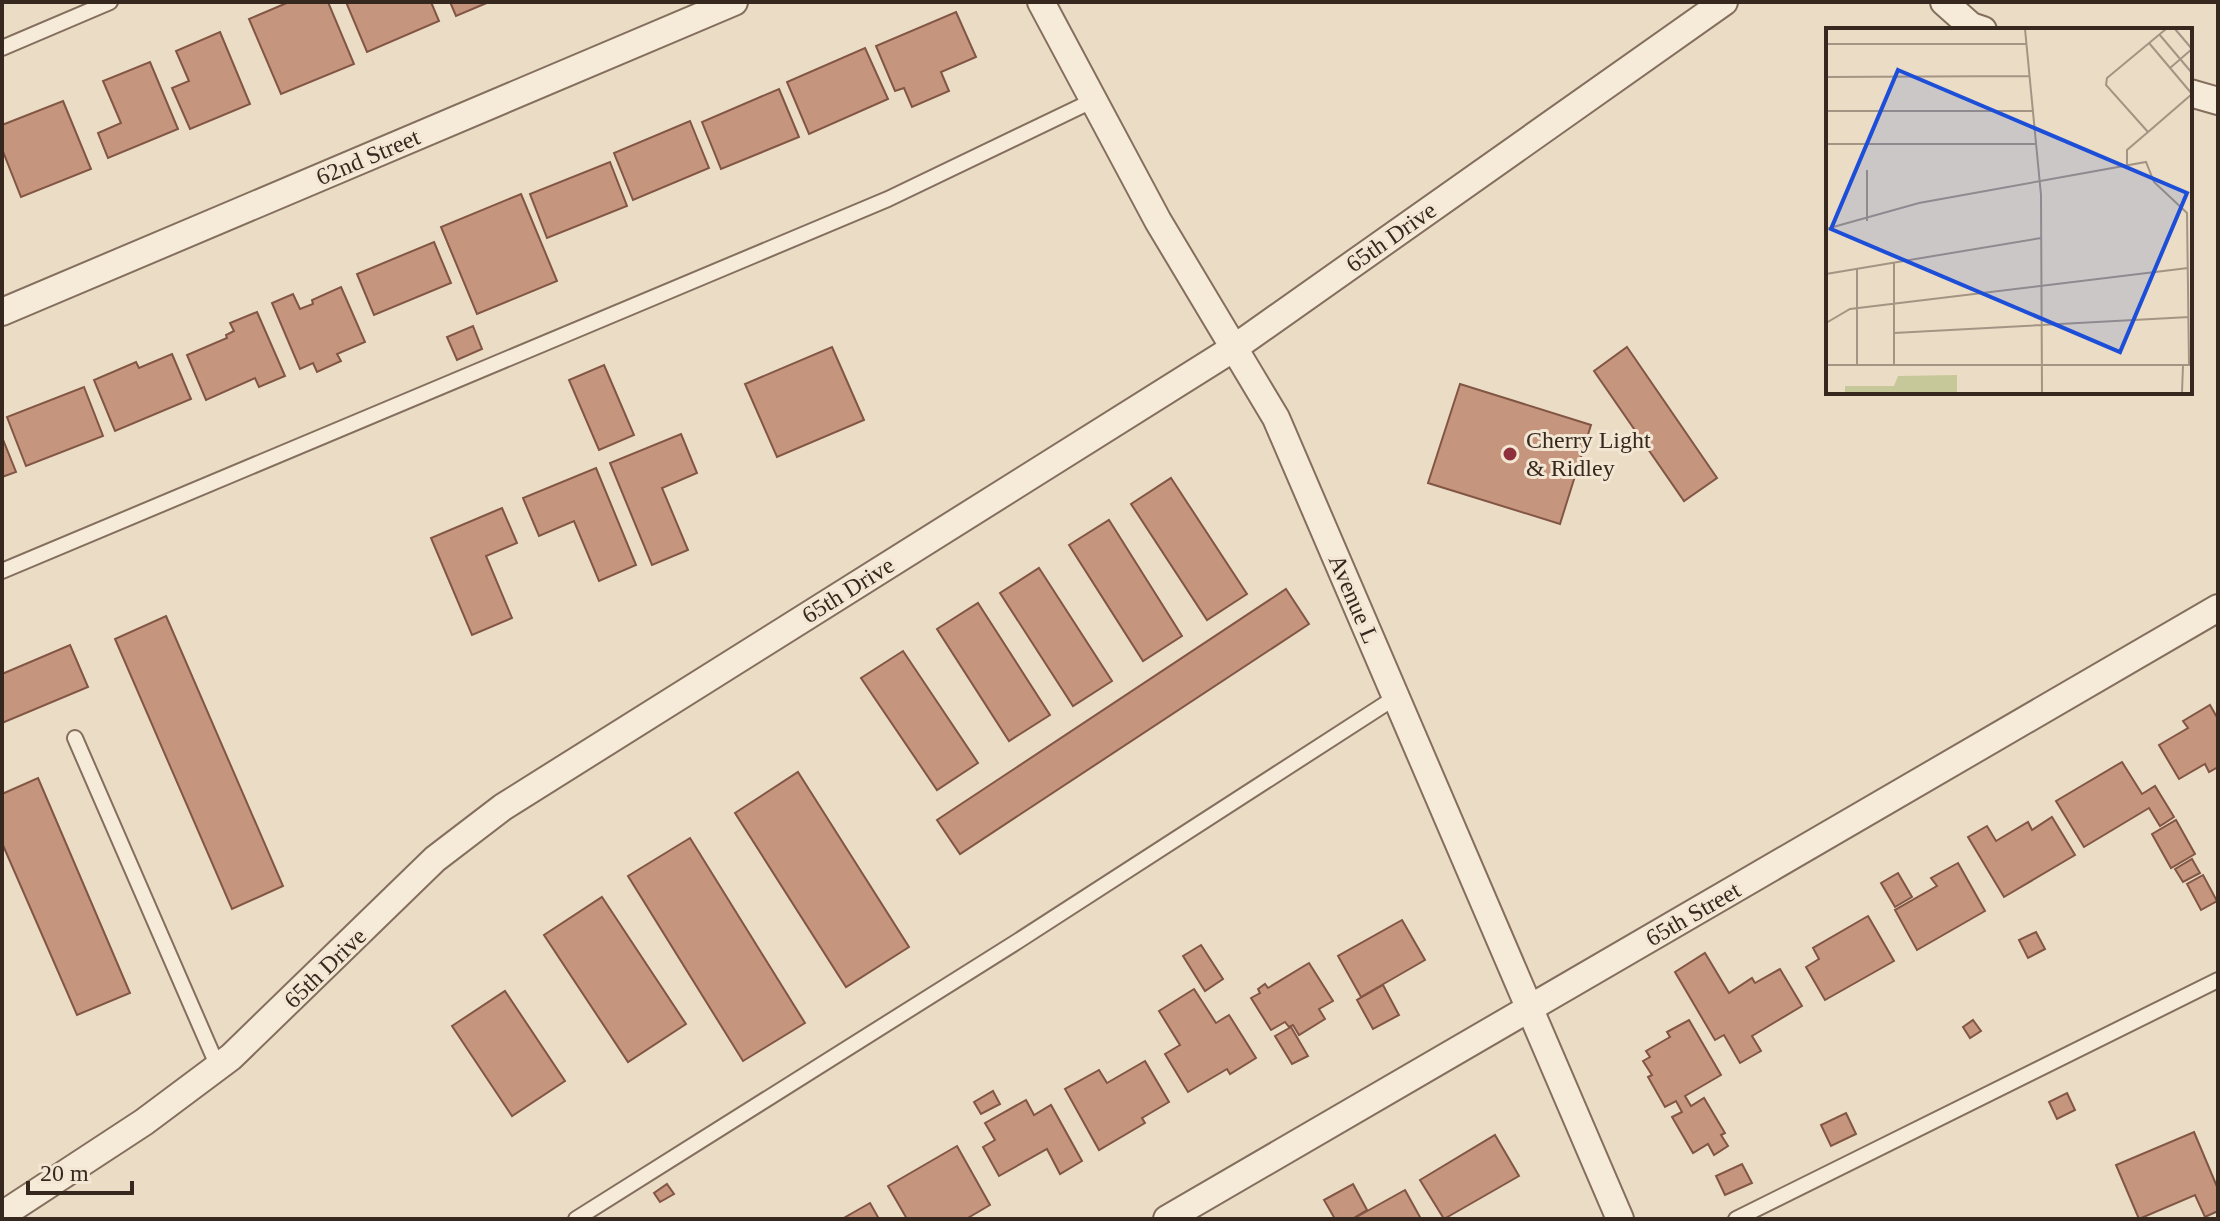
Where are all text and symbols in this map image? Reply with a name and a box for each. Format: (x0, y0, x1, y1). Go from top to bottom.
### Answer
inset map (1826, 28, 2192, 394)
street label: 62nd Street (312, 123, 424, 190)
street label: 65th Drive (1341, 197, 1441, 277)
place label: Cherry Light & Ridley (1526, 427, 1651, 481)
marker: Cherry Light & Ridley (1501, 445, 1519, 463)
street label: Avenue L (1324, 551, 1384, 647)
street label: 65th Drive (797, 552, 899, 628)
street label: 65th Street (1641, 876, 1745, 951)
street label: 65th Drive (279, 923, 371, 1013)
scale bar (28, 1145, 132, 1195)
text: 20 m (40, 1160, 89, 1186)

